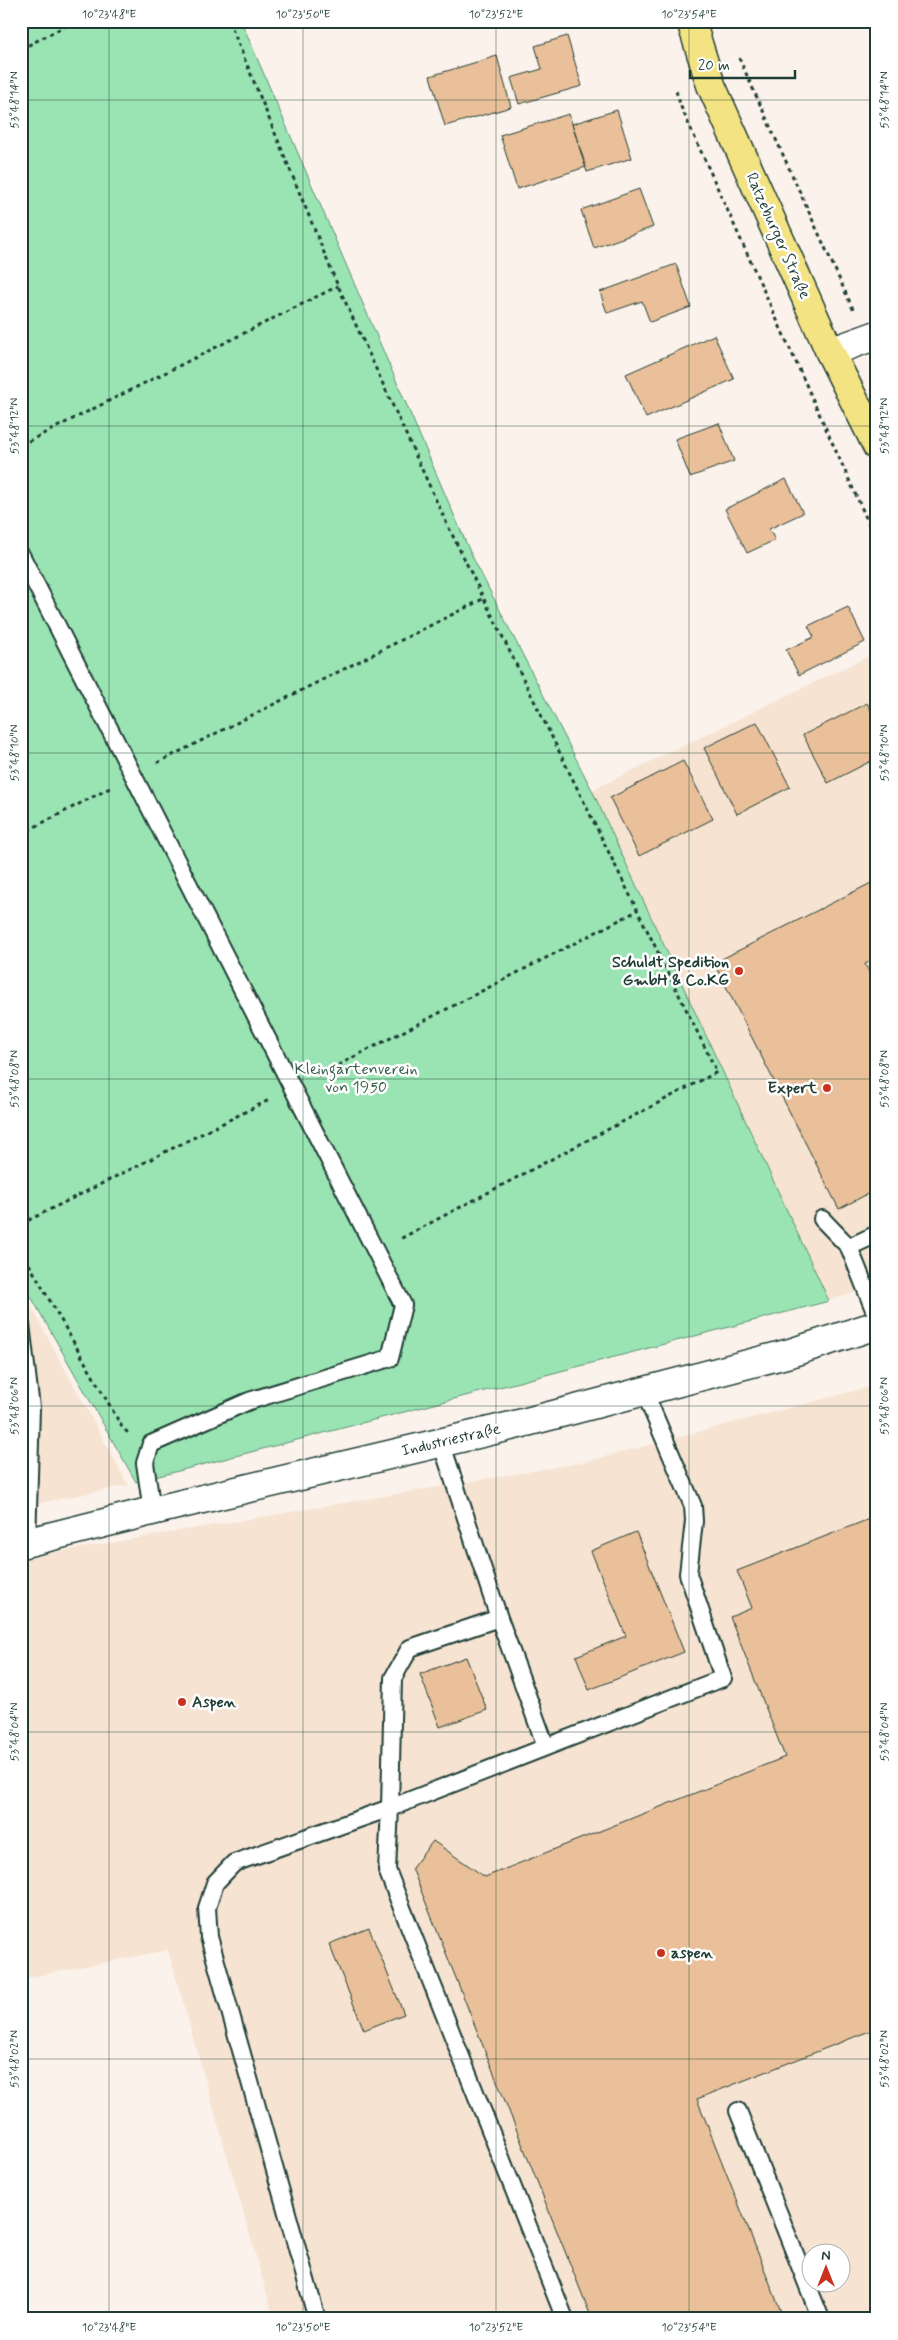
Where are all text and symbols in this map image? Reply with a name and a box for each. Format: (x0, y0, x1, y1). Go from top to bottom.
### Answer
text: 10°23'48"E (82, 7, 136, 23)
text: 10°23'50"E (275, 7, 331, 23)
text: 10°23'52"E (469, 7, 523, 23)
text: 10°23'54"E (661, 7, 717, 23)
scale bar (690, 48, 796, 80)
text: 20 m (698, 56, 730, 76)
text: 53°48'14"N (7, 71, 23, 129)
text: 53°48'14"N (877, 71, 893, 129)
street label: Ratzeburger Straße (740, 170, 815, 303)
text: 53°48'12"N (7, 398, 23, 454)
text: 53°48'12"N (877, 398, 893, 454)
text: 53°48'10"N (7, 724, 23, 782)
text: 53°48'10"N (877, 724, 893, 782)
place label: Schuldt Spedition GmbH & Co.KG (612, 952, 729, 991)
marker: Schuldt Spedition GmbH & Co.KG (733, 965, 745, 977)
text: 53°48'08"N (7, 1050, 23, 1108)
text: 53°48'08"N (877, 1050, 893, 1108)
park label: Kleingartenverein von 1950 (295, 1059, 417, 1098)
place label: Expert (767, 1078, 818, 1099)
marker: Expert (821, 1082, 833, 1094)
text: 53°48'06"N (7, 1377, 23, 1435)
text: 53°48'06"N (877, 1377, 893, 1435)
street label: Industriestraße (399, 1418, 503, 1462)
place label: Aspen (192, 1692, 237, 1713)
marker: Aspen (176, 1696, 188, 1708)
text: 53°48'04"N (7, 1703, 23, 1761)
text: 53°48'04"N (877, 1703, 893, 1761)
place label: aspen (671, 1943, 714, 1964)
marker: aspen (655, 1947, 667, 1959)
text: 53°48'02"N (7, 2030, 23, 2088)
text: 53°48'02"N (877, 2030, 893, 2088)
north arrow (800, 2242, 850, 2292)
text: N (821, 2247, 831, 2265)
text: 10°23'48"E (82, 2320, 136, 2336)
text: 10°23'50"E (275, 2320, 331, 2336)
text: 10°23'52"E (469, 2320, 523, 2336)
text: 10°23'54"E (661, 2320, 717, 2336)

